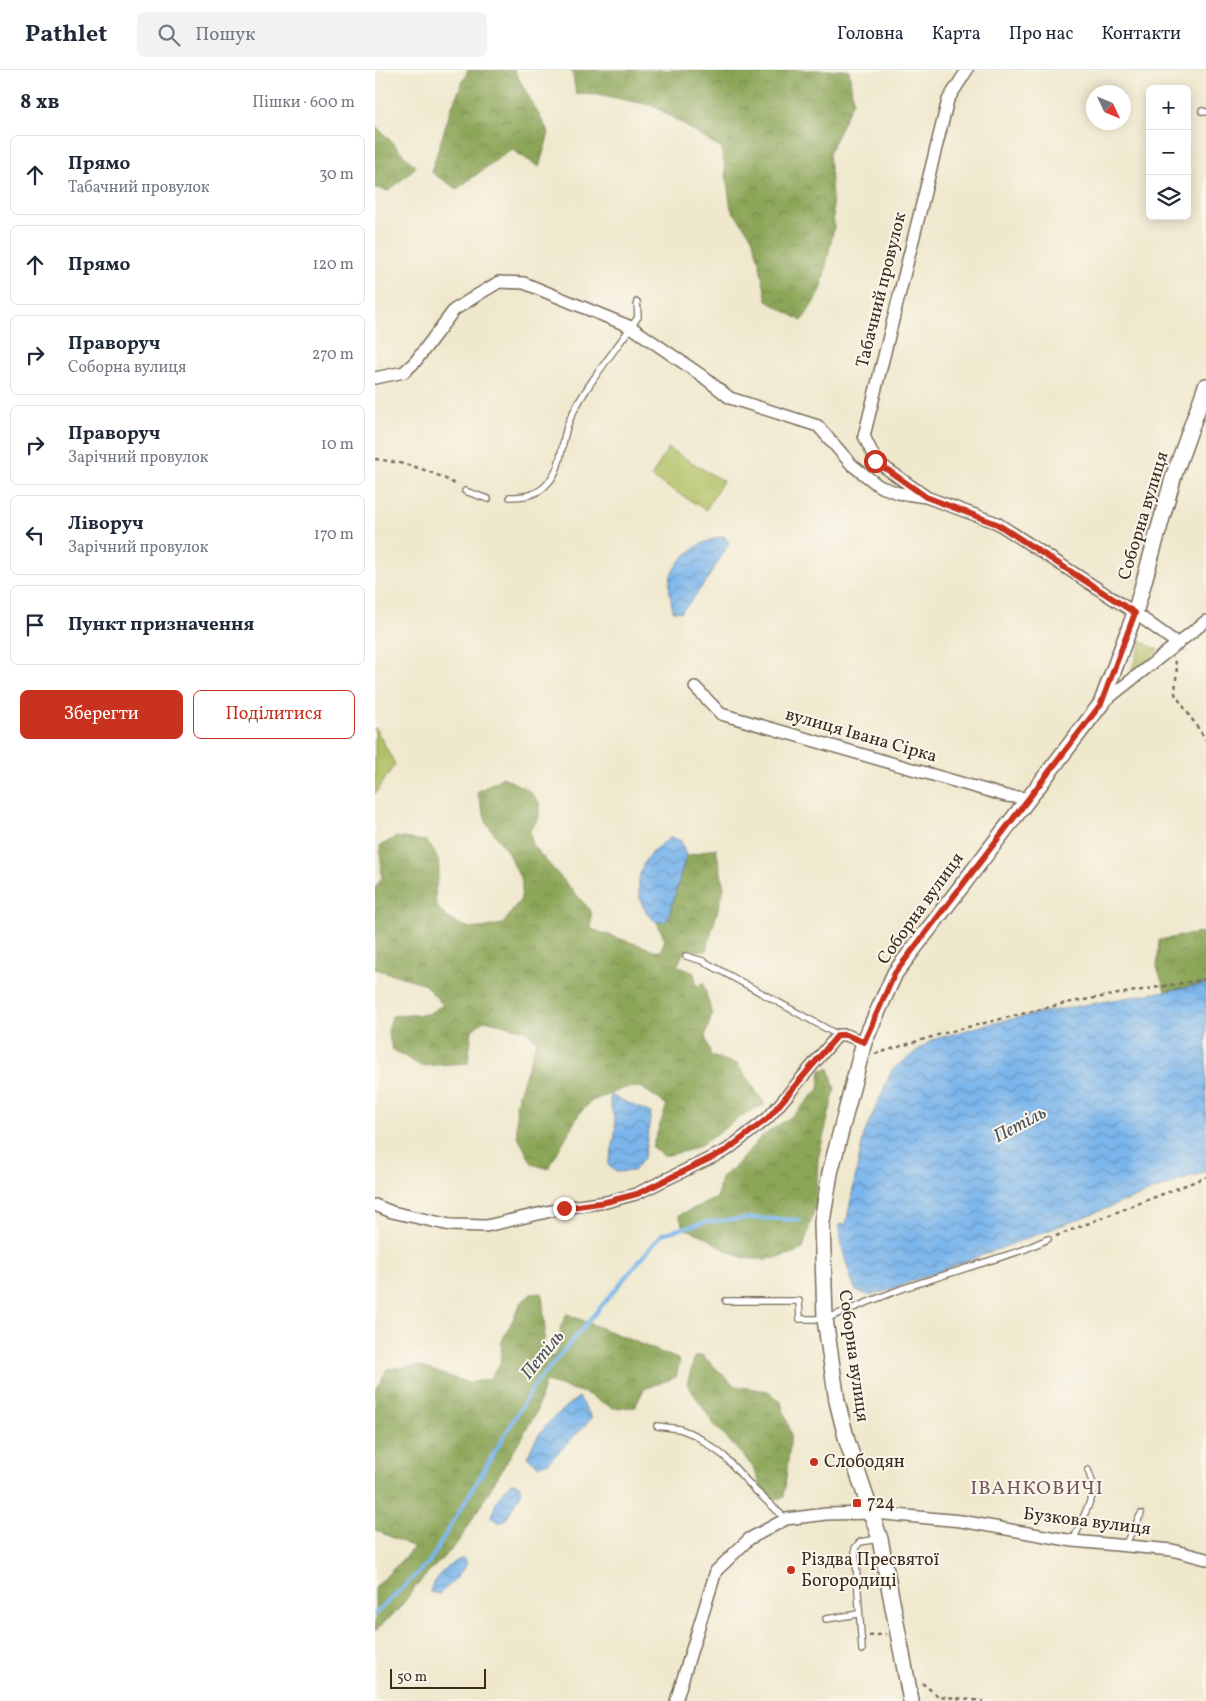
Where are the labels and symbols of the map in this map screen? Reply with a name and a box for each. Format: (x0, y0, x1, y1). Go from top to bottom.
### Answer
north arrow (1086, 85, 1131, 130)
street label: Табачний провулок (851, 209, 913, 370)
street label: Соборна вулиця (1113, 449, 1175, 583)
route start (864, 450, 887, 473)
street label: вулиця Івана Сірка (782, 702, 940, 770)
street label: Соборна вулиця (872, 848, 970, 970)
water label: Петіль (989, 1100, 1051, 1150)
route end (553, 1197, 576, 1220)
street label: Соборна вулиця (831, 1288, 875, 1424)
water label: Петіль (515, 1325, 571, 1385)
place label: Слободян (824, 1450, 905, 1475)
marker: Слободян (808, 1456, 820, 1468)
district label: ІВАНКОВИЧІ (970, 1475, 1104, 1503)
place label: 724 (867, 1491, 895, 1516)
marker: 724 (851, 1497, 863, 1509)
street label: Бузкова вулиця (1022, 1502, 1152, 1542)
place label: Різдва Пресвятої Богородиці (801, 1548, 940, 1594)
marker: Різдва Пресвятої Богородиці (785, 1564, 797, 1576)
scale bar (390, 1666, 486, 1689)

